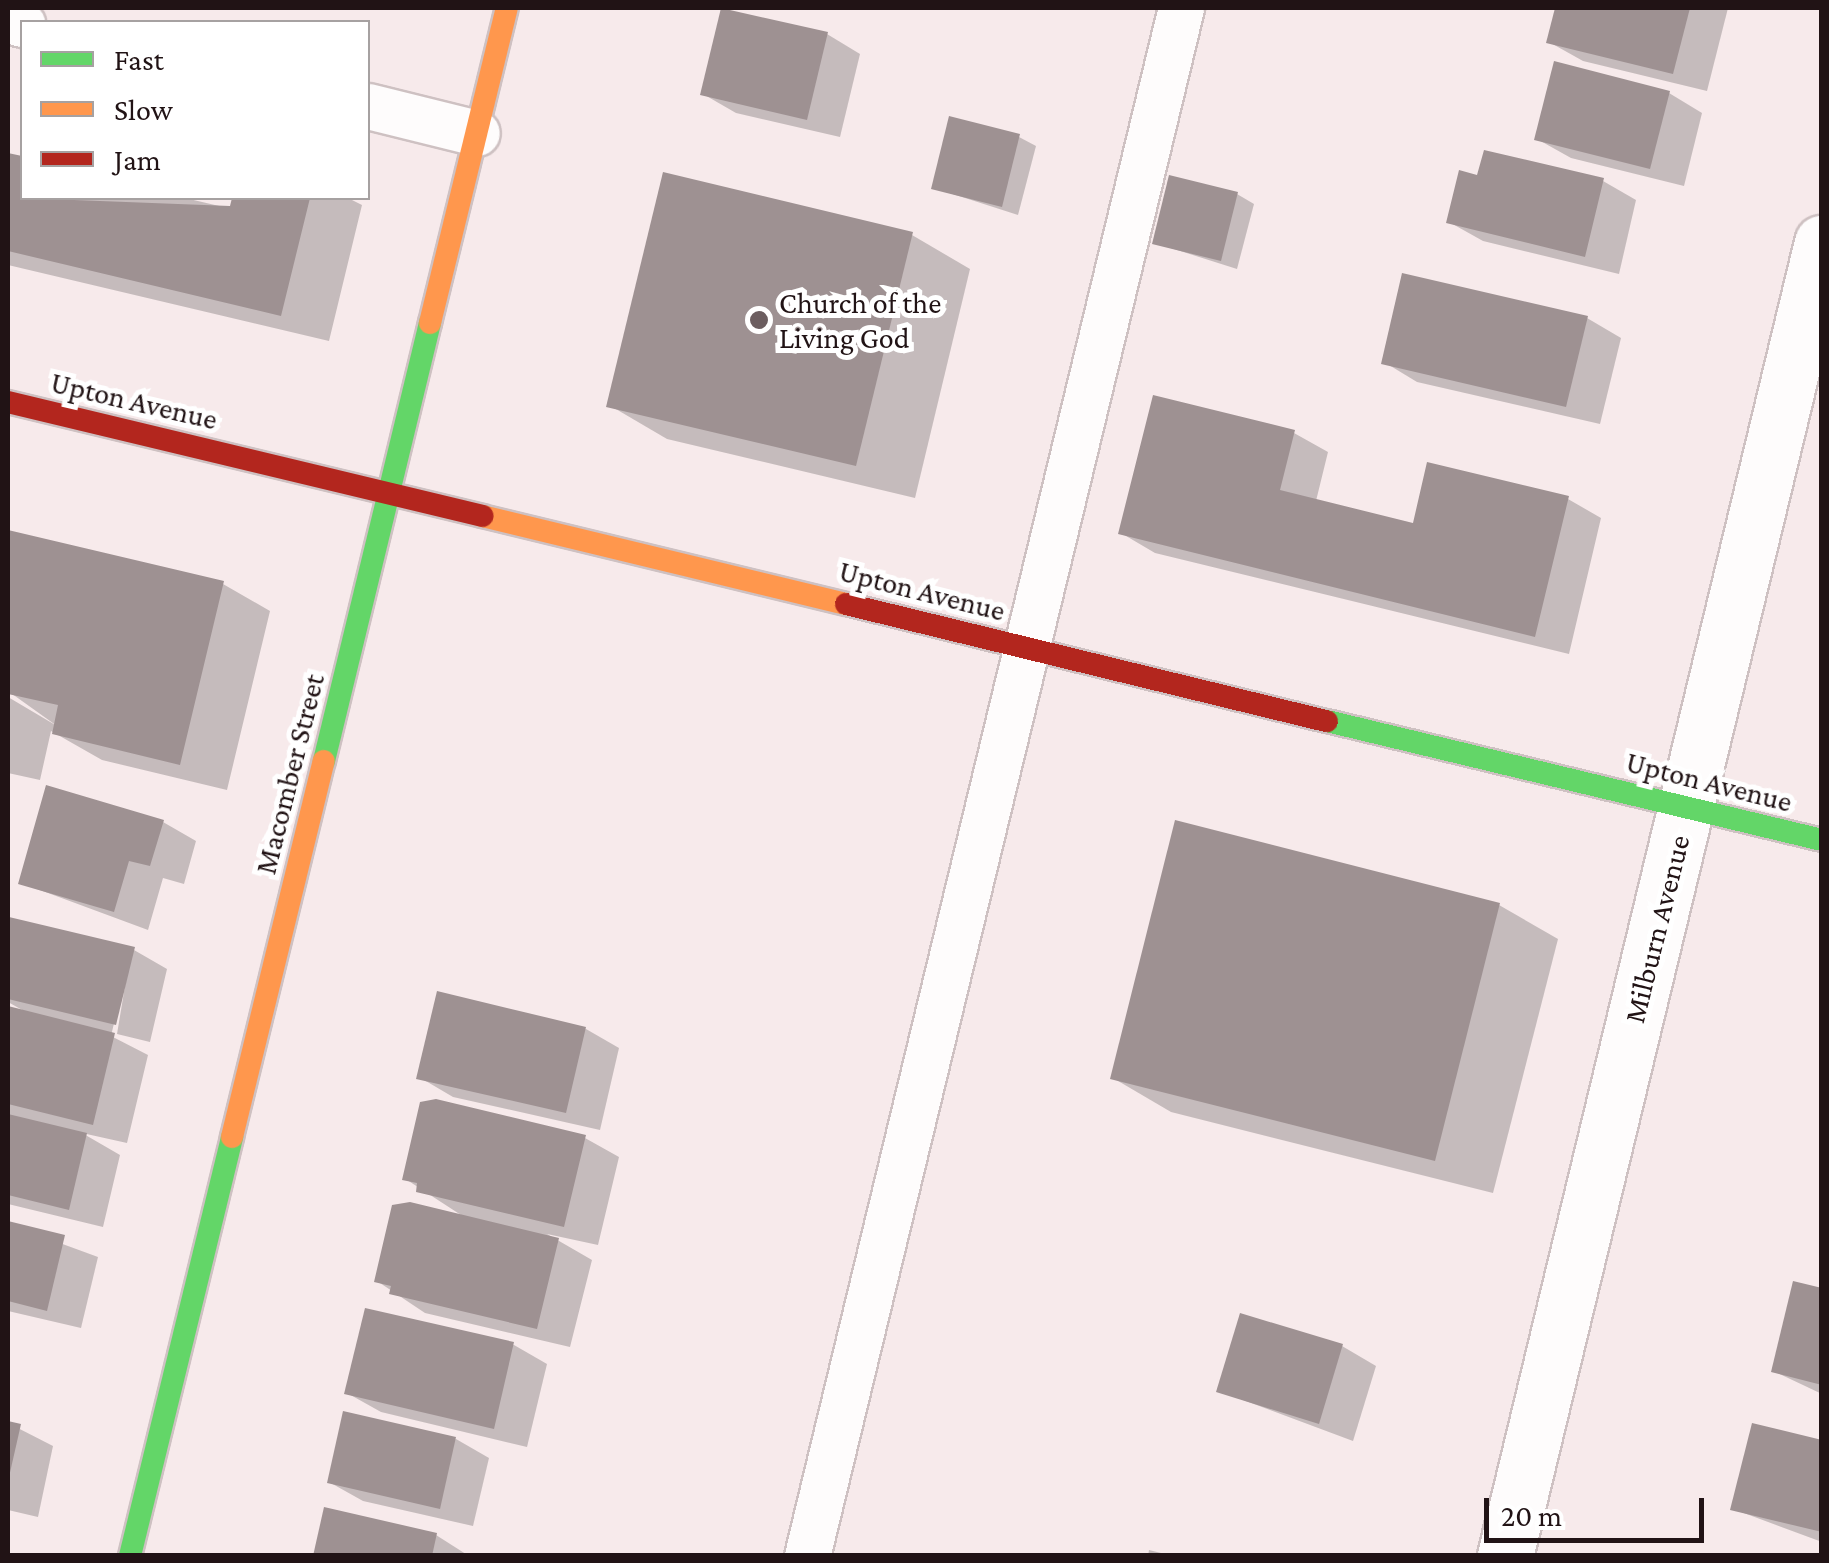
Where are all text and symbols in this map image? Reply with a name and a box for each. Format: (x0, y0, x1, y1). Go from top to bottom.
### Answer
legend (20, 20, 370, 200)
text: Fast (114, 43, 164, 76)
text: Slow (114, 93, 173, 126)
text: Jam (114, 143, 161, 176)
place label: Church of the Living God (779, 285, 941, 356)
marker: Church of the Living God (748, 309, 770, 331)
street label: Upton Avenue (47, 364, 221, 438)
street label: Upton Avenue (835, 553, 1009, 629)
street label: Macomber Street (248, 670, 332, 878)
street label: Upton Avenue (1622, 744, 1796, 820)
street label: Milburn Avenue (1616, 831, 1698, 1027)
scale bar (1489, 1478, 1709, 1540)
text: 20 m (1501, 1499, 1562, 1532)

